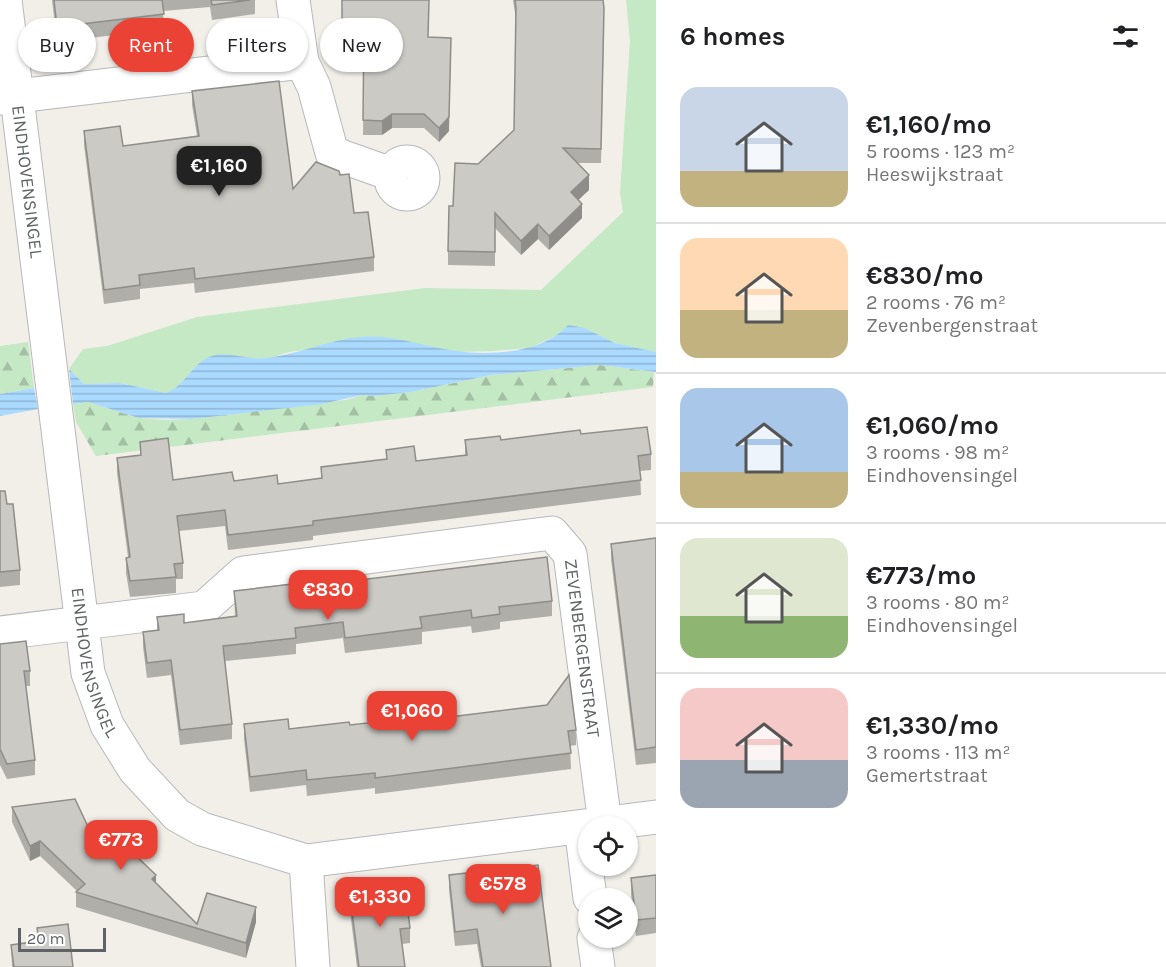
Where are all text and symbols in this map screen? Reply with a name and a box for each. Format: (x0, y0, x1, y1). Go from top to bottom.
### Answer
chip: Buy (18, 18, 96, 72)
chip: Rent (108, 18, 194, 72)
chip: Filters (206, 18, 308, 72)
chip: New (320, 18, 403, 72)
icon: filters (1109, 20, 1142, 53)
text: 6 homes (680, 21, 785, 52)
street label: EINDHOVENSINGEL (7, 104, 48, 260)
text: €1,160/mo (866, 109, 991, 140)
icon: home (728, 111, 800, 183)
text: 5 rooms · 123 m² (866, 140, 1015, 163)
pin: €1,160 (170, 146, 268, 197)
text: €1,160 (191, 154, 247, 177)
text: Heeswijkstraat (866, 163, 1003, 186)
text: €830/mo (866, 260, 984, 291)
icon: home (728, 262, 800, 334)
text: 2 rooms · 76 m² (866, 291, 1006, 314)
text: Zevenbergenstraat (866, 314, 1038, 337)
text: €1,060/mo (866, 410, 999, 441)
icon: home (728, 412, 800, 484)
text: 3 rooms · 98 m² (866, 441, 1009, 464)
text: Eindhovensingel (866, 464, 1018, 487)
street label: ZEVENBERGENSTRAAT (560, 558, 605, 739)
text: €773/mo (866, 560, 976, 591)
icon: home (728, 562, 800, 634)
pin: €830 (292, 570, 364, 621)
text: €830 (303, 578, 353, 601)
street label: EINDHOVENSINGEL (67, 586, 123, 742)
text: 3 rooms · 80 m² (866, 591, 1010, 614)
text: Eindhovensingel (866, 614, 1018, 637)
pin: €1,060 (363, 691, 461, 742)
text: €1,060 (381, 699, 443, 722)
text: €1,330/mo (866, 710, 999, 741)
icon: home (728, 712, 800, 784)
text: 3 rooms · 113 m² (866, 741, 1010, 764)
text: Gemertstraat (866, 764, 988, 787)
map controls (578, 816, 638, 948)
button: locate (578, 816, 638, 876)
pin: €773 (85, 820, 157, 871)
text: €773 (98, 828, 144, 851)
pin: €578 (467, 864, 539, 915)
text: €578 (479, 872, 527, 895)
pin: €1,330 (331, 877, 429, 928)
text: €1,330 (349, 885, 411, 908)
button: layers (578, 888, 638, 948)
scale bar (18, 925, 106, 952)
text: 20 m (27, 929, 65, 948)

